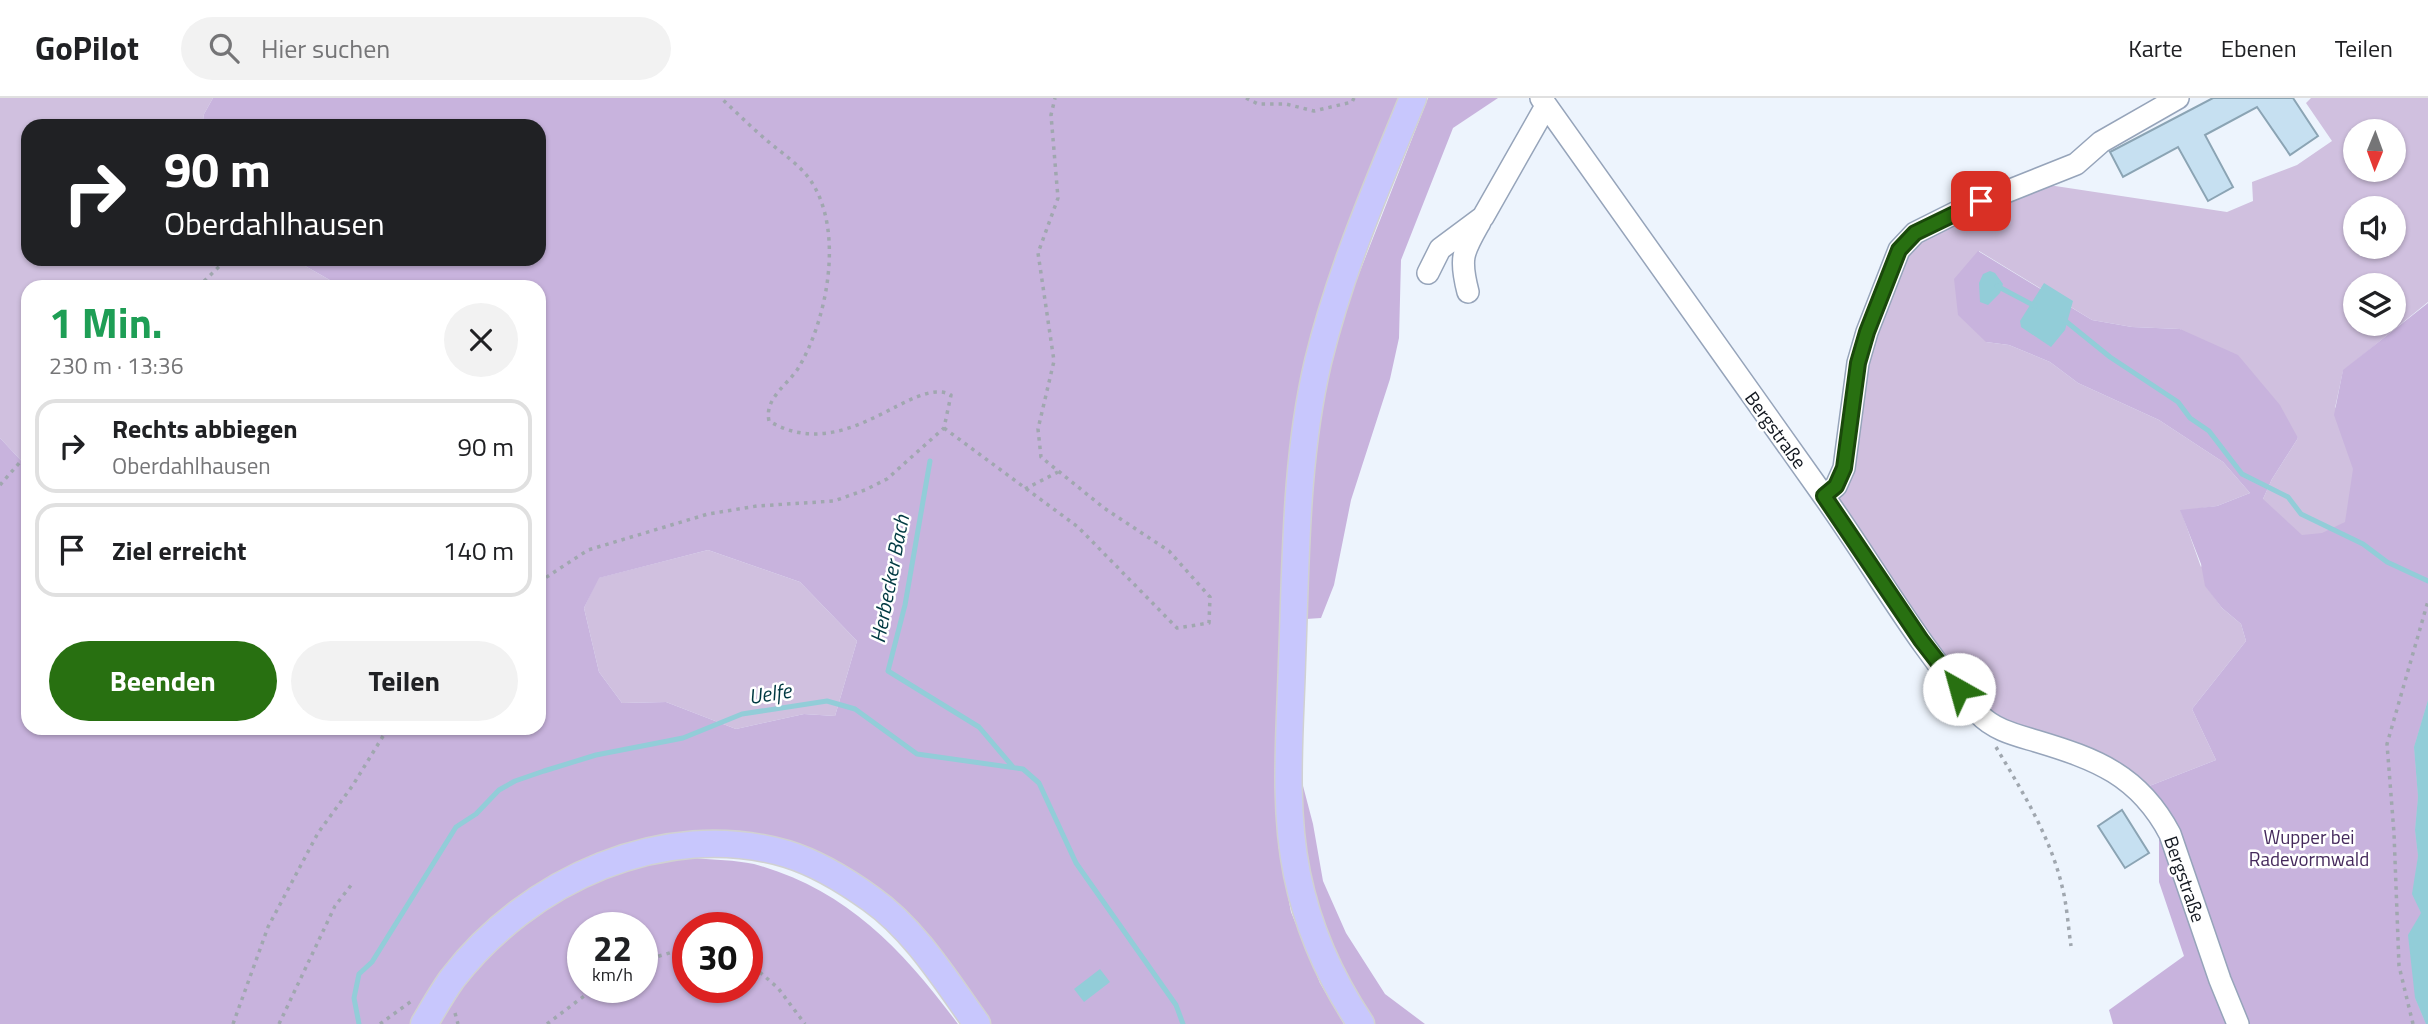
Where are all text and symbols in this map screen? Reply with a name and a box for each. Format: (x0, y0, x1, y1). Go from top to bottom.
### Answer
search box (181, 17, 671, 80)
text: GoPilot (35, 23, 139, 73)
icon: search (205, 29, 243, 67)
text: Hier suchen (261, 29, 390, 68)
text: Karte (2128, 30, 2183, 66)
text: Ebenen (2221, 30, 2297, 66)
text: Teilen (2335, 30, 2393, 66)
north arrow (2343, 119, 2406, 182)
map controls (2343, 119, 2406, 336)
text: 90 m (164, 131, 271, 206)
icon: right (49, 147, 140, 238)
pin (1951, 171, 2011, 231)
icon: arrive (1962, 182, 2000, 220)
button: sound (2343, 196, 2406, 259)
text: Oberdahlhausen (164, 199, 385, 247)
button: layers (2343, 273, 2406, 336)
text: 1 Min. (49, 290, 163, 354)
button: close (444, 303, 518, 377)
text: 230 m · 13:36 (49, 348, 184, 383)
street label: Bergstraße (1738, 385, 1814, 474)
text: Rechts abbiegen (112, 409, 298, 448)
icon: right (53, 427, 91, 465)
text: 90 m (457, 427, 514, 466)
text: Oberdahlhausen (112, 448, 271, 483)
water label: Herbecker Bach (861, 512, 917, 645)
icon: arrive (53, 531, 91, 569)
text: Ziel erreicht (112, 531, 247, 570)
text: 140 m (443, 531, 514, 570)
button: Beenden (49, 641, 277, 721)
button: Teilen (291, 641, 518, 721)
position arrow (1922, 652, 1996, 726)
water label: Uelfe (746, 674, 795, 712)
park label: Wupper bei Radevormwald (2249, 822, 2369, 873)
street label: Bergstraße (2157, 832, 2214, 926)
speed limit sign: 30 (672, 912, 763, 1003)
text: 22 (593, 921, 632, 975)
text: km/h (592, 961, 633, 988)

